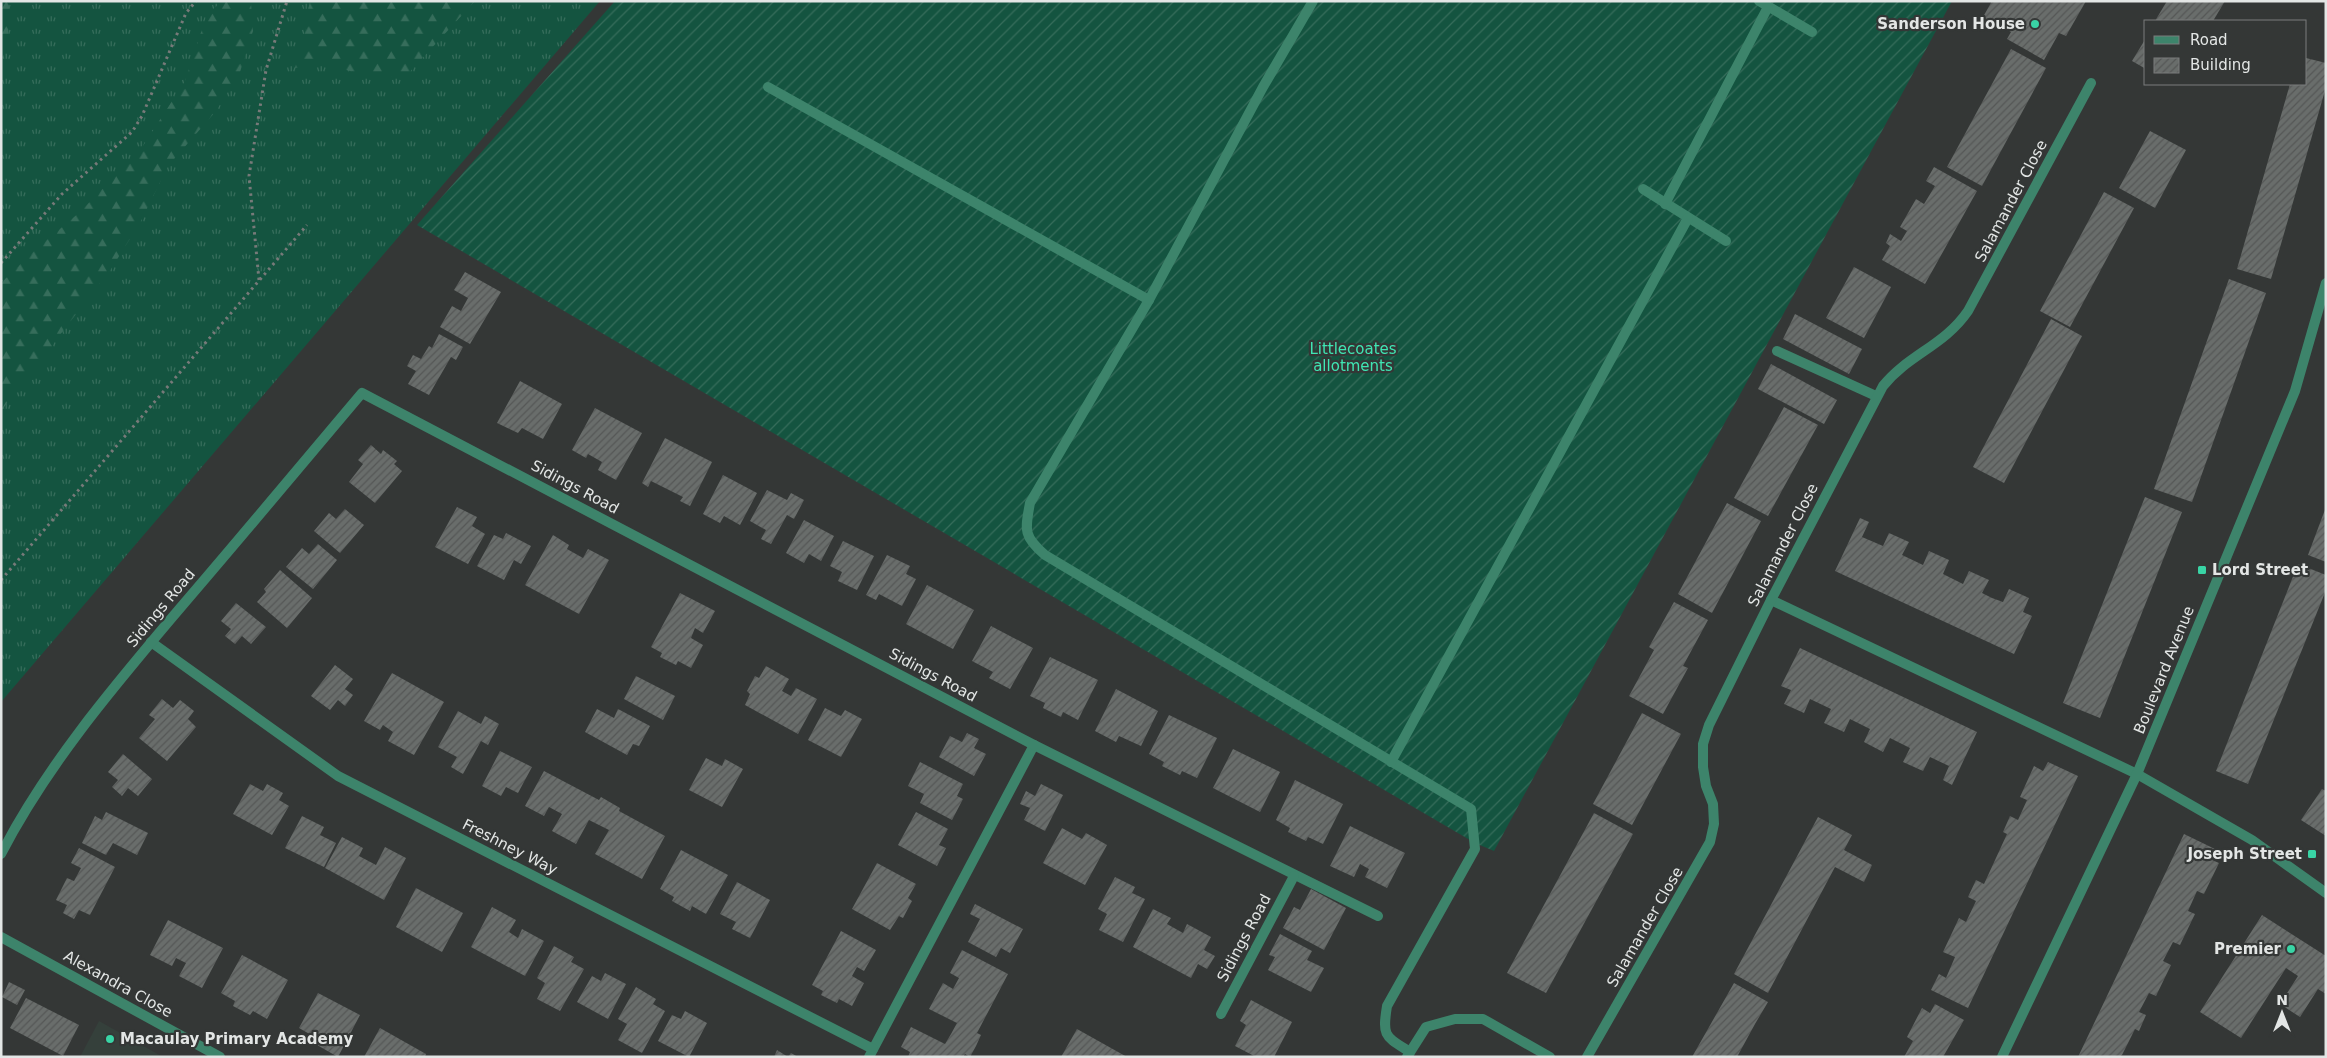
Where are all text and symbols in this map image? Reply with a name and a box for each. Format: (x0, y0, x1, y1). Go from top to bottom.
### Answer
place label: Sanderson House (1877, 15, 2025, 33)
marker: Sanderson House (2029, 18, 2041, 30)
legend (2144, 20, 2307, 85)
text: Road (2190, 31, 2228, 49)
text: Building (2190, 56, 2251, 74)
street label: Salamander Close (1971, 137, 2051, 265)
park label: Littlecoates allotments (1309, 340, 1397, 375)
street label: Sidings Road (528, 456, 622, 518)
street label: Salamander Close (1744, 480, 1822, 610)
place label: Lord Street (2212, 561, 2308, 579)
marker: Lord Street (2196, 564, 2208, 576)
street label: Sidings Road (123, 565, 199, 651)
street label: Boulevard Avenue (2130, 603, 2198, 737)
street label: Sidings Road (886, 644, 980, 706)
street label: Freshney Way (459, 815, 561, 879)
place label: Joseph Street (2186, 845, 2302, 863)
marker: Joseph Street (2306, 848, 2318, 860)
street label: Salamander Close (1603, 864, 1687, 990)
street label: Sidings Road (1213, 891, 1275, 985)
place label: Premier (2214, 940, 2282, 958)
marker: Premier (2285, 943, 2297, 955)
street label: Alexandra Close (61, 947, 175, 1021)
north arrow (2257, 988, 2307, 1038)
text: N (2276, 992, 2288, 1008)
place label: Macaulay Primary Academy (120, 1030, 353, 1048)
marker: Macaulay Primary Academy (104, 1033, 116, 1045)

